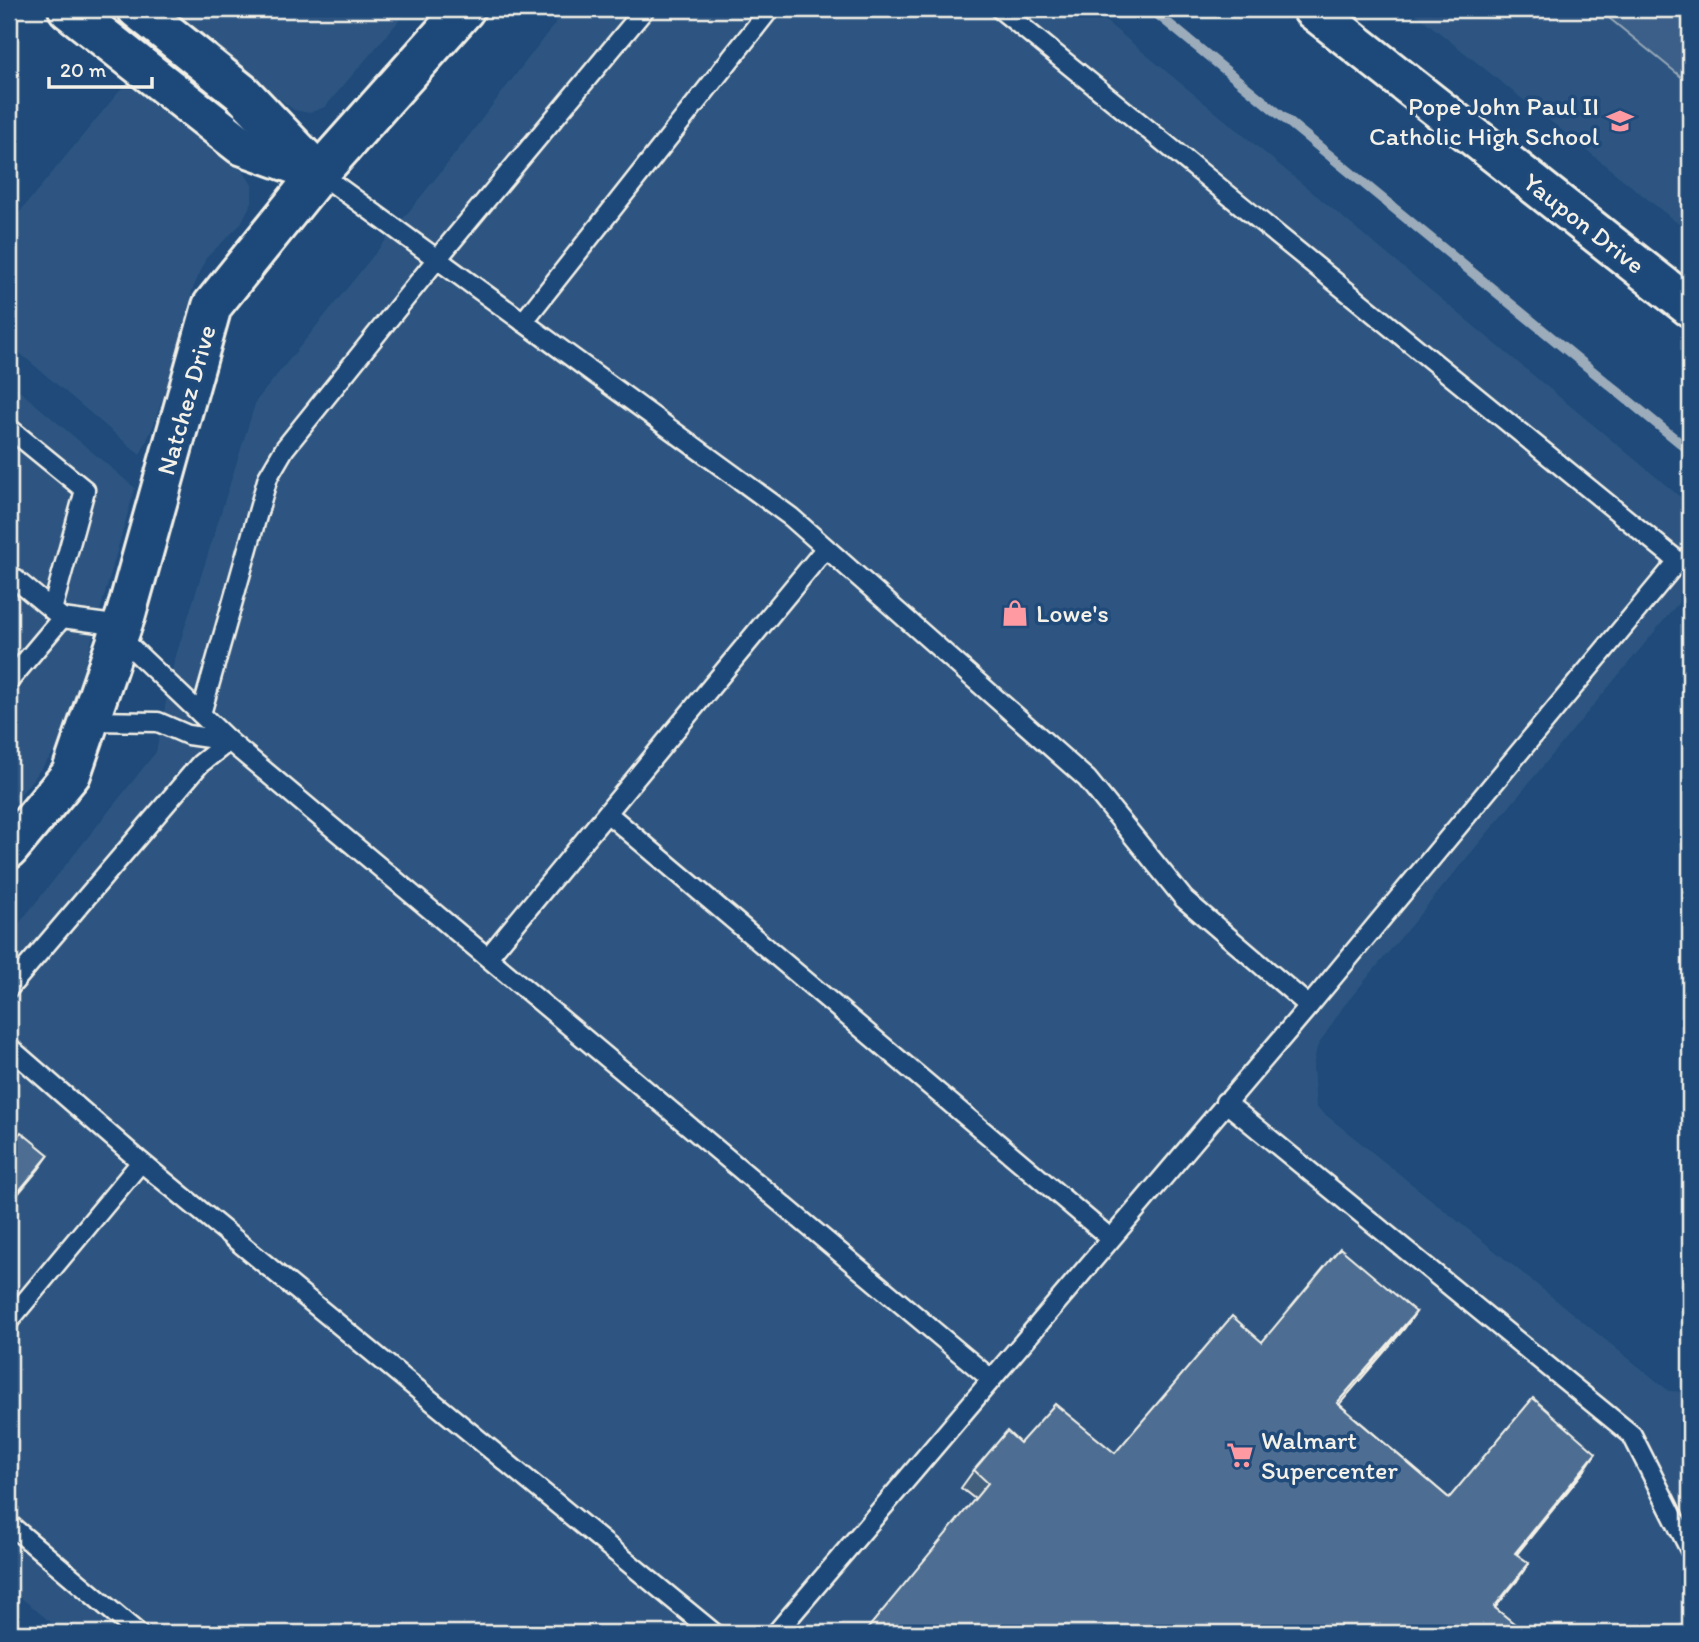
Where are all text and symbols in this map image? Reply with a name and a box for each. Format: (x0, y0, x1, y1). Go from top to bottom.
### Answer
scale bar (49, 46, 152, 90)
text: 20 m (60, 57, 107, 82)
place label: Pope John Paul II Catholic High School (1369, 90, 1599, 152)
school or university icon: Pope John Paul II Catholic High School (1605, 106, 1635, 136)
street label: Yaupon Drive (1517, 165, 1651, 281)
street label: Natchez Drive (149, 321, 223, 479)
place label: Lowe's (1036, 597, 1109, 629)
shop icon: Lowe's (1000, 598, 1030, 628)
place label: Walmart Supercenter (1261, 1424, 1398, 1486)
supermarket icon: Walmart Supercenter (1225, 1440, 1255, 1470)

